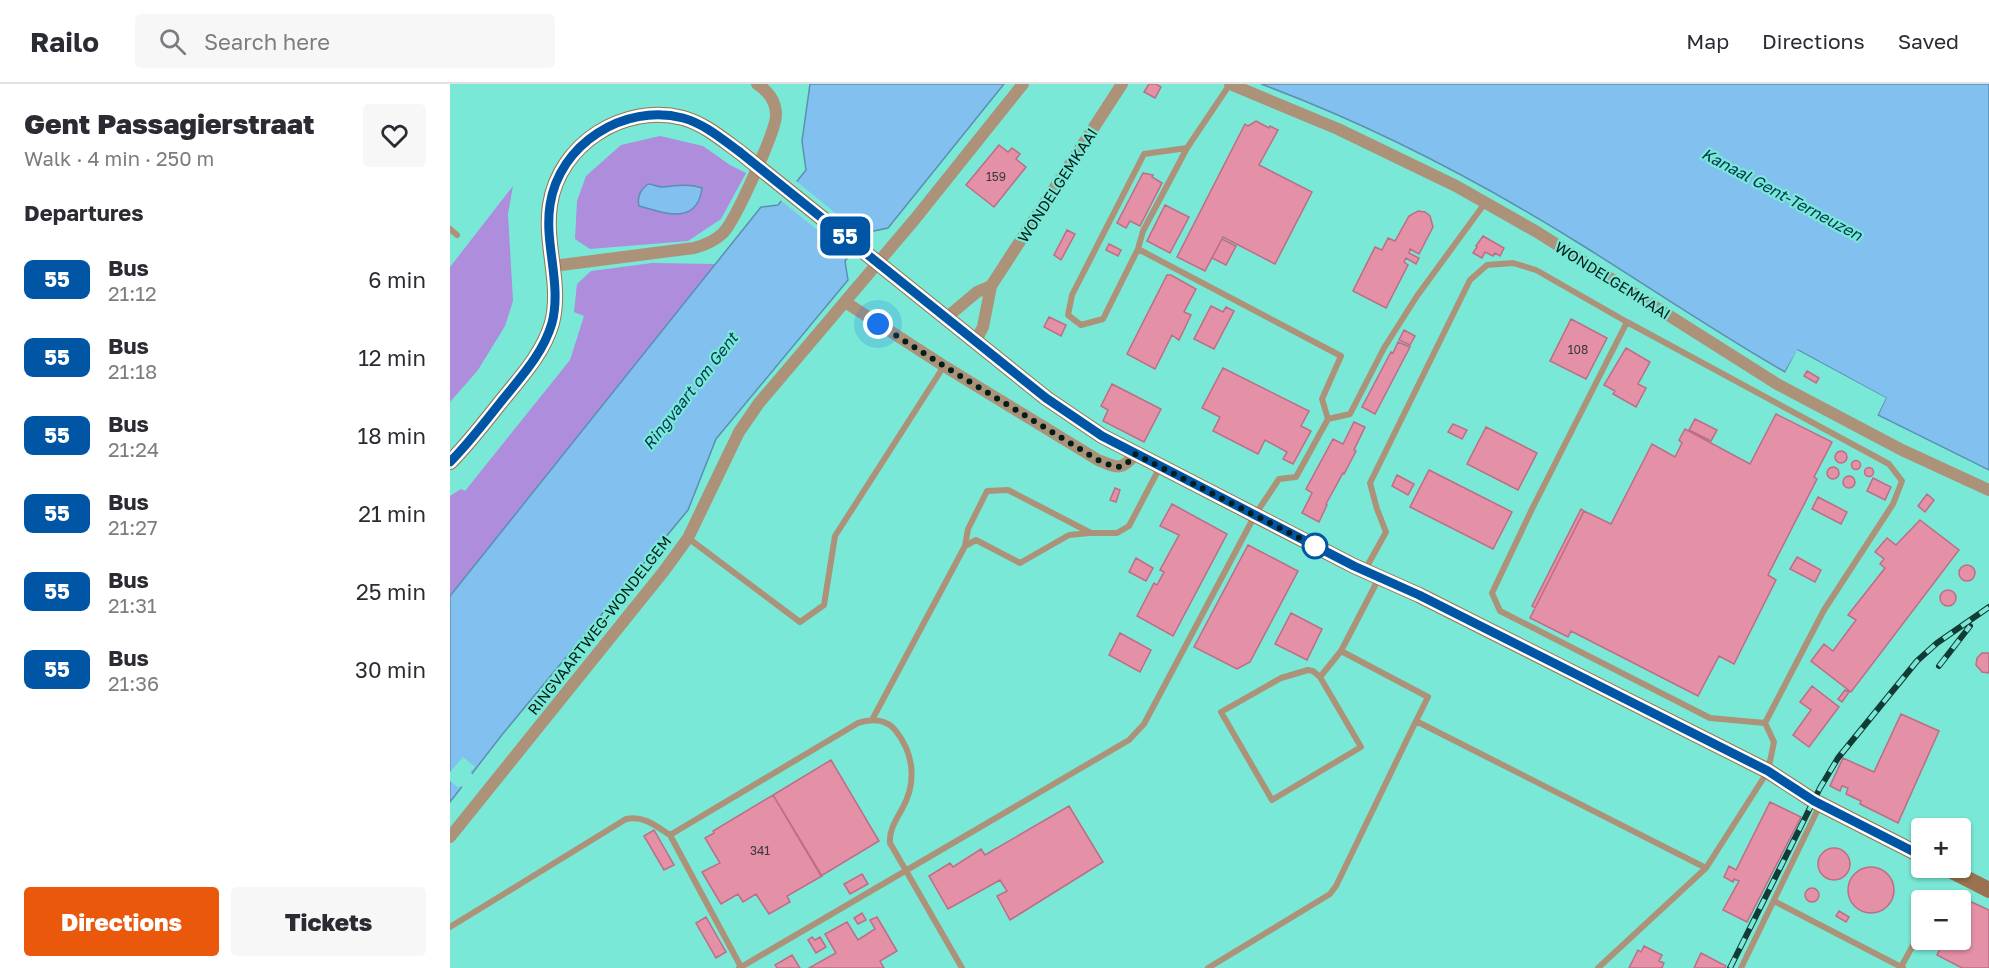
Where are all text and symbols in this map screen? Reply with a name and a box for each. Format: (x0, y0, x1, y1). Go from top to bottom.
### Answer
search box (135, 14, 555, 68)
text: Railo (30, 25, 99, 58)
icon: search (156, 25, 189, 58)
text: Search here (204, 28, 330, 55)
text: Map (1686, 28, 1729, 54)
text: Directions (1762, 28, 1865, 54)
text: Saved (1898, 28, 1959, 54)
button: heart (363, 104, 426, 167)
text: Gent Passagierstraat (24, 107, 314, 140)
street label: WONDELGEMKAAI (1013, 124, 1101, 246)
water label: Kanaal Gent-Terneuzen (1698, 143, 1867, 245)
text: Walk · 4 min · 250 m (24, 146, 214, 170)
house number: 159 (986, 169, 1006, 184)
text: Departures (24, 199, 143, 226)
line badge: 55 (818, 216, 872, 256)
text: 55 (832, 223, 858, 249)
street label: WONDELGEMKAAI (1552, 237, 1674, 323)
text: Bus (108, 254, 149, 281)
text: 55 (44, 266, 70, 292)
text: 6 min (368, 266, 426, 293)
text: 21:12 (108, 281, 157, 305)
your location (863, 309, 893, 339)
water label: Ringvaart om Gent (638, 327, 743, 453)
text: Bus (108, 332, 149, 359)
house number: 108 (1568, 342, 1588, 357)
text: 55 (44, 344, 70, 370)
text: 12 min (358, 344, 426, 371)
text: 21:18 (108, 359, 157, 383)
text: Bus (108, 410, 149, 437)
text: 55 (44, 422, 70, 448)
text: 18 min (358, 422, 426, 449)
text: 21:24 (108, 437, 159, 461)
text: Bus (108, 488, 149, 515)
text: 55 (44, 500, 70, 526)
text: 21 min (358, 500, 426, 527)
text: 21:27 (108, 515, 158, 539)
street label: RINGVAARTWEG-WONDELGEM (524, 532, 674, 718)
unlabelled marker (1302, 533, 1328, 559)
text: Bus (108, 566, 149, 593)
text: 55 (44, 578, 70, 604)
text: 25 min (356, 578, 426, 605)
text: 21:31 (108, 593, 157, 617)
text: Bus (108, 644, 149, 671)
text: 55 (44, 656, 70, 682)
text: 30 min (355, 656, 426, 683)
text: 21:36 (108, 671, 159, 695)
map controls (1911, 818, 1971, 950)
button: + (1911, 818, 1971, 878)
house number: 341 (750, 843, 770, 858)
button: Directions (24, 887, 219, 956)
button: Tickets (231, 887, 426, 956)
button: − (1911, 890, 1971, 950)

